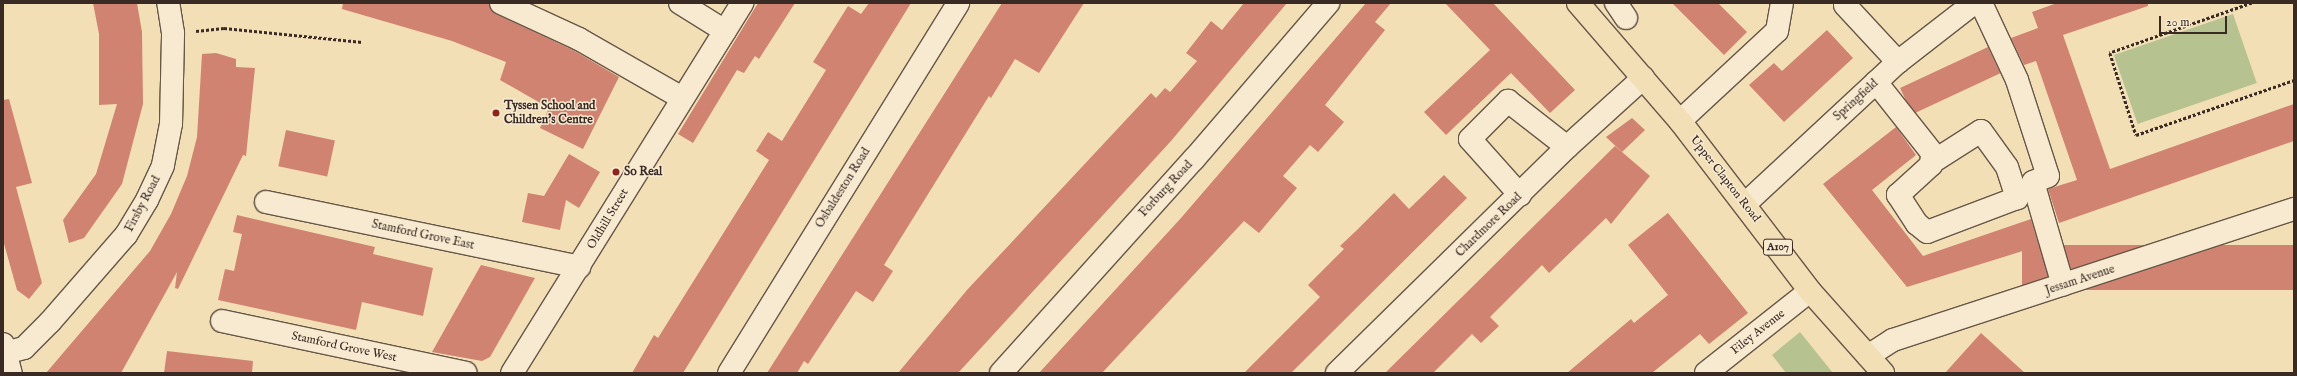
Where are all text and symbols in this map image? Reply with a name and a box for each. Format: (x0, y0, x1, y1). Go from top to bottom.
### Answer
scale bar (2161, 8, 2229, 34)
text: 20 m (2166, 15, 2189, 30)
street label: Springfield (1831, 76, 1881, 124)
place label: Tyssen School and Children's Centre (504, 99, 595, 127)
marker: Tyssen School and Children's Centre (491, 108, 501, 118)
street label: Upper Clapton Road (1687, 133, 1763, 225)
street label: Osbaldeston Road (813, 145, 873, 231)
street label: Forburg Road (1136, 158, 1196, 220)
place label: So Real (624, 165, 662, 179)
marker: So Real (611, 167, 621, 177)
street label: Firsby Road (122, 174, 164, 234)
street label: Oldhill Street (584, 186, 632, 252)
street label: Chardmore Road (1453, 190, 1525, 260)
street label: Stamford Grove East (370, 217, 476, 253)
road number: A107 (1762, 238, 1794, 256)
street label: Jessam Avenue (2043, 262, 2117, 298)
street label: Filey Avenue (1728, 306, 1788, 358)
street label: Stamford Grove West (290, 329, 398, 365)

